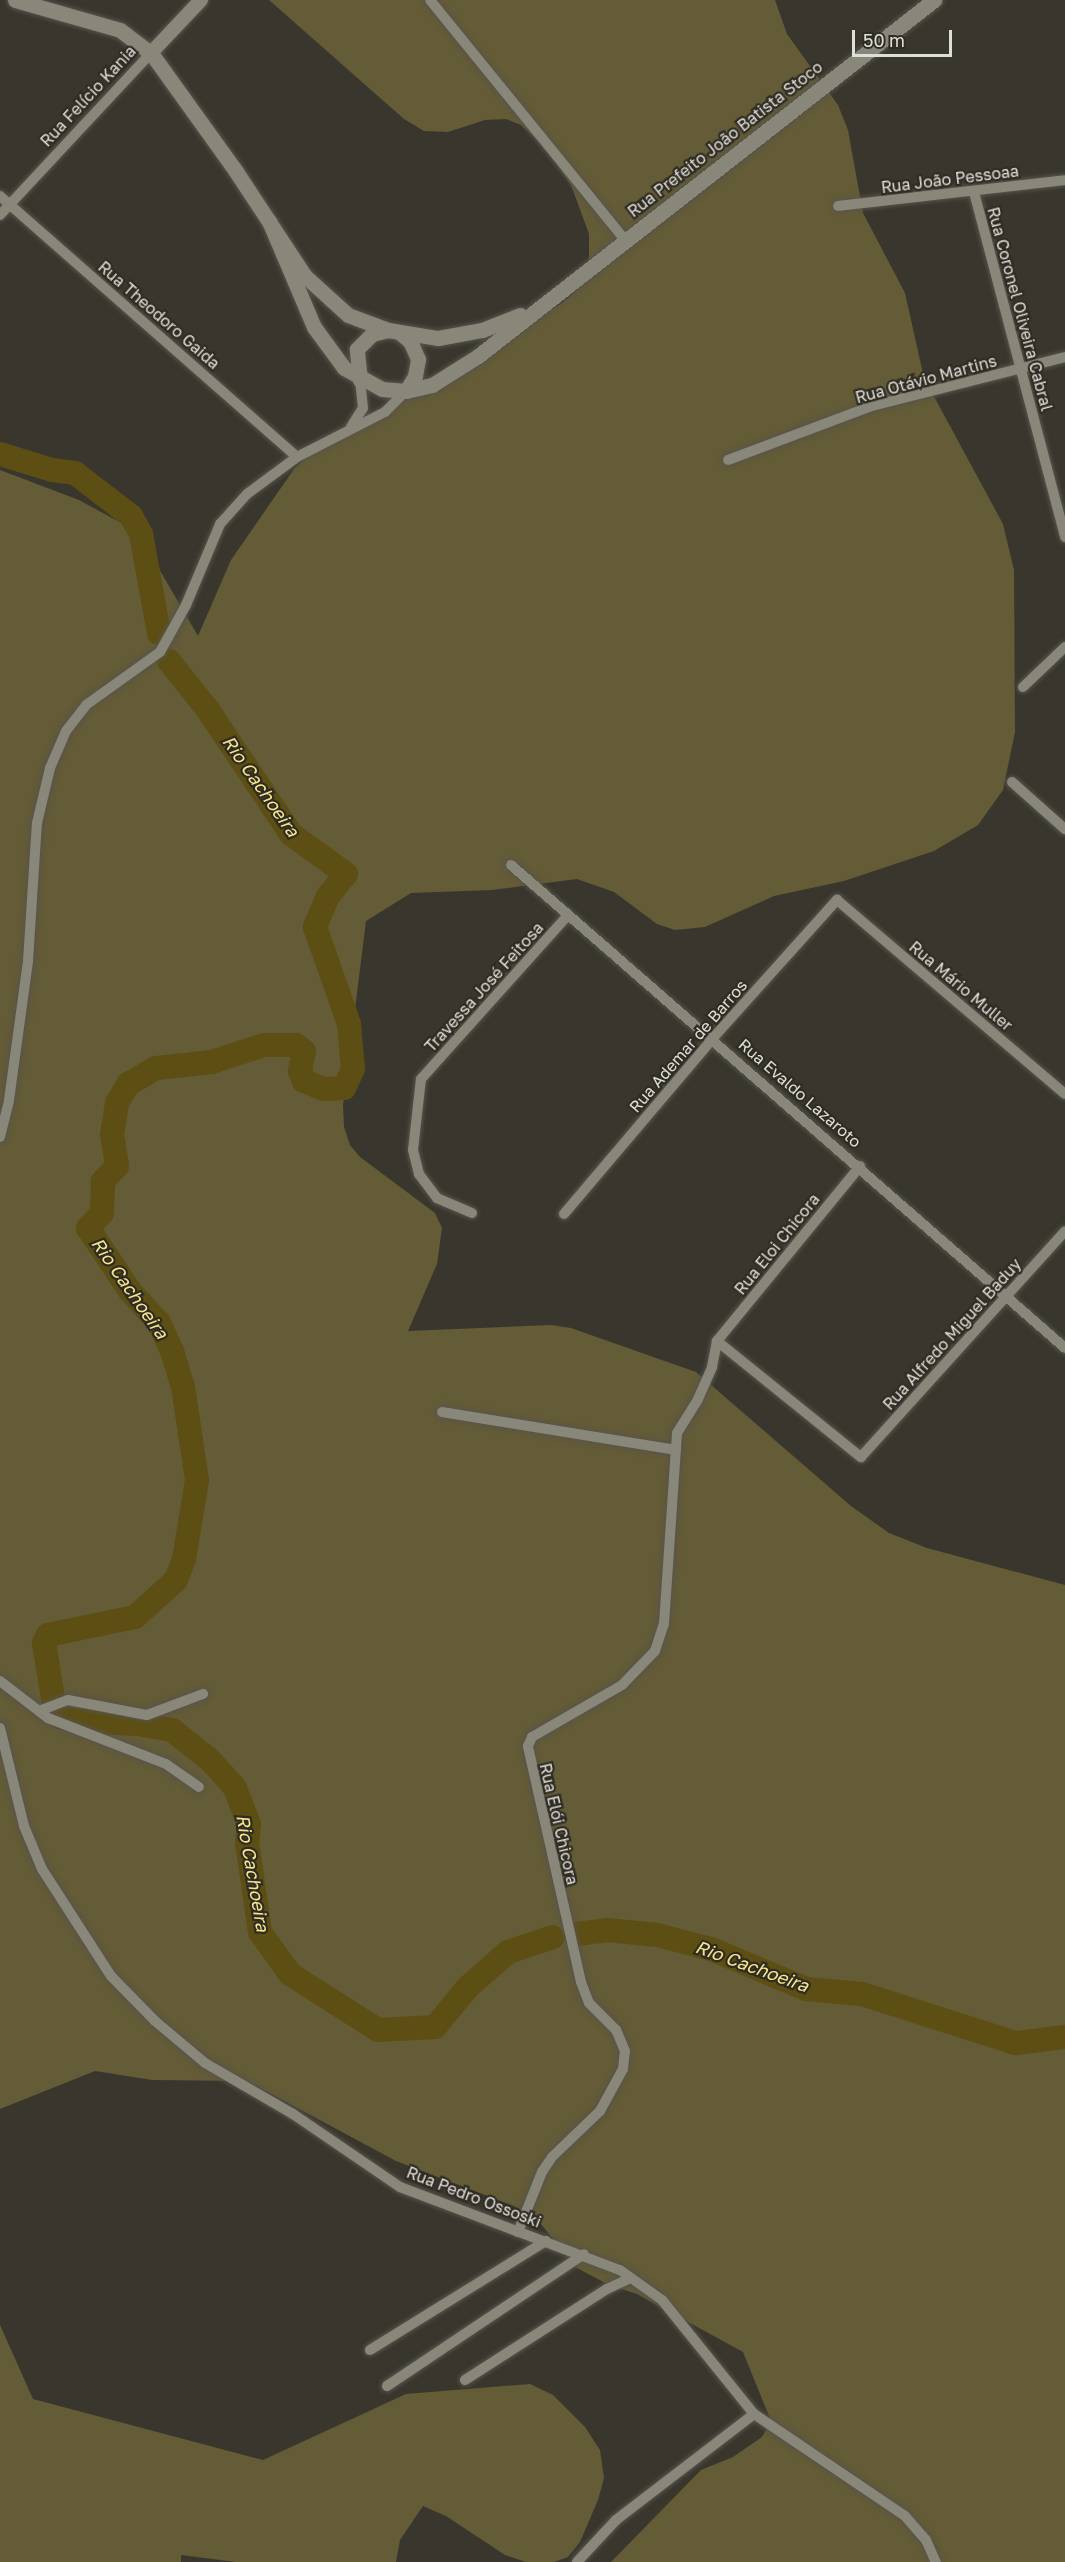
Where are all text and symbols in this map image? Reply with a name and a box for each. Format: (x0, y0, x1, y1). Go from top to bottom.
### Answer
scale bar (855, 18, 956, 56)
text: 50 m (863, 29, 905, 51)
street label: Rua Felício Kania (36, 42, 140, 150)
street label: Rua Prefeito João Batista Stoco (624, 57, 826, 221)
street label: Rua João Pessoaa (880, 161, 1020, 197)
street label: Rua Coronel Oliveira Cabral (984, 205, 1056, 413)
street label: Rua Theodoro Gaida (94, 257, 224, 373)
street label: Rua Otávio Martins (853, 351, 999, 407)
water label: Rio Cachoeira (218, 731, 304, 841)
street label: Travessa José Feitosa (421, 918, 547, 1056)
street label: Rua Mário Muller (905, 937, 1017, 1035)
street label: Rua Ademar de Barros (625, 976, 751, 1116)
street label: Rua Evaldo Lazaroto (735, 1035, 865, 1151)
street label: Rua Eloi Chicora (730, 1190, 824, 1298)
water label: Rio Cachoeira (87, 1233, 173, 1343)
street label: Rua Alfredo Miguel Baduy (879, 1254, 1025, 1414)
street label: Rua Elói Chicora (536, 1761, 582, 1887)
water label: Rio Cachoeira (232, 1813, 274, 1933)
water label: Rio Cachoeira (693, 1936, 811, 1996)
street label: Rua Pedro Ossoski (404, 2162, 544, 2232)

